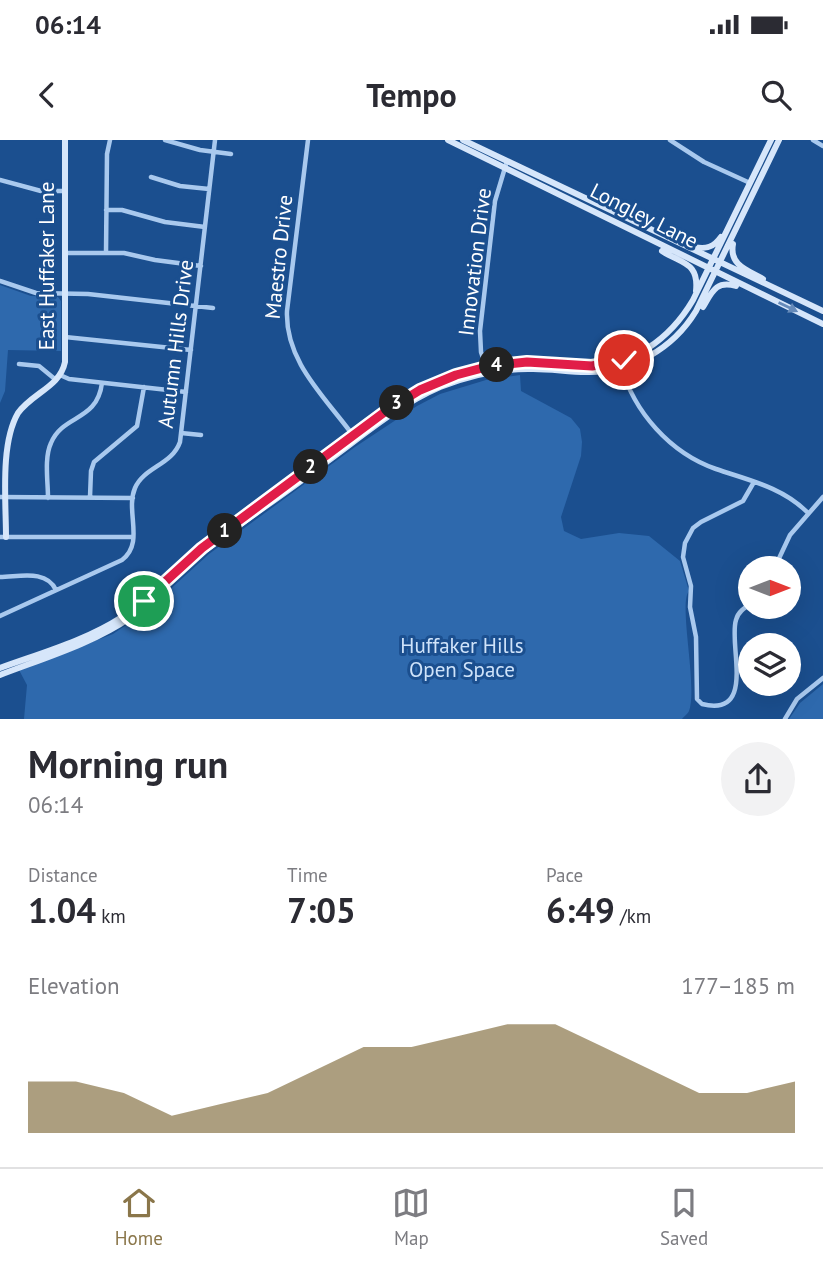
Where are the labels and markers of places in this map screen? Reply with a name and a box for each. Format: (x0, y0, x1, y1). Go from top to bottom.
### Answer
pin (594, 330, 654, 390)
pin: 4 (480, 348, 514, 383)
pin: 3 (380, 386, 414, 420)
pin: 2 (294, 450, 328, 484)
pin: 1 (208, 514, 243, 548)
pin (114, 571, 174, 631)

